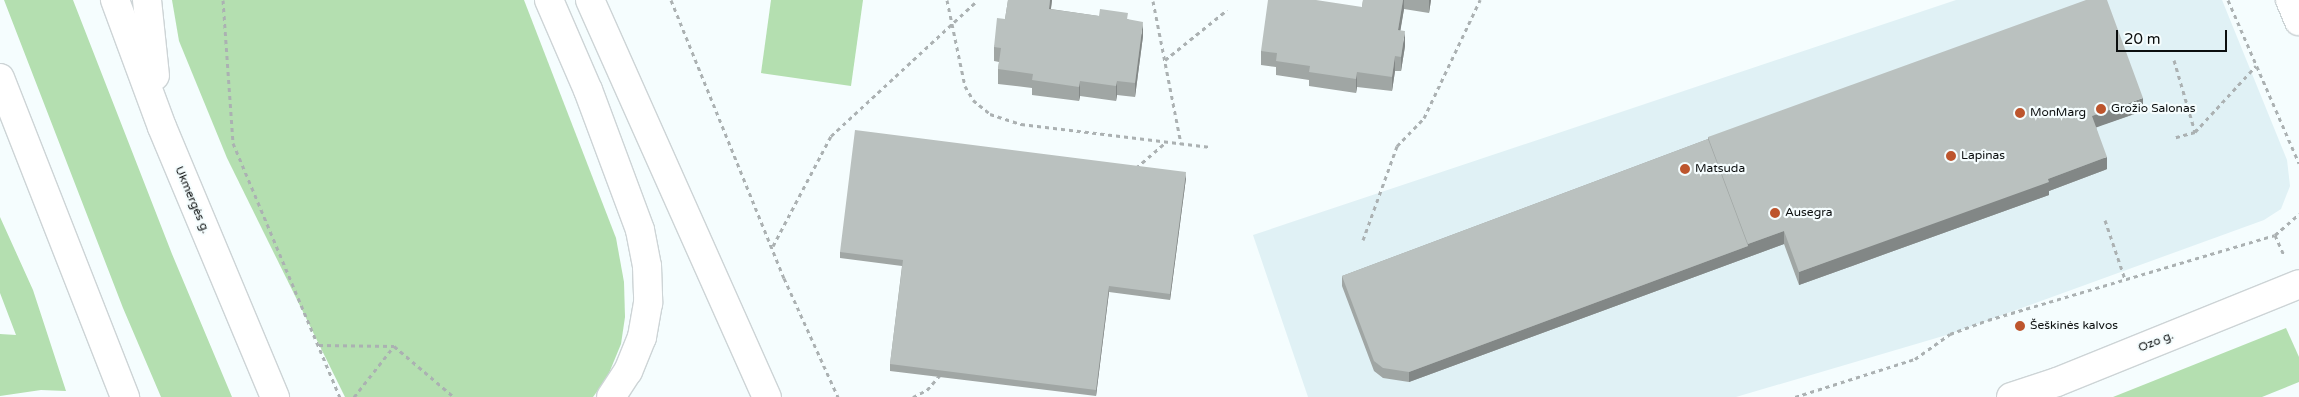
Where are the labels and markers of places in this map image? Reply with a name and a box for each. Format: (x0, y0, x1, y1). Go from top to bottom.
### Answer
place label: Grožio Salonas (2111, 102, 2195, 116)
marker: Grožio Salonas (2095, 103, 2107, 115)
place label: MonMarg (2030, 106, 2086, 120)
marker: MonMarg (2014, 107, 2026, 119)
place label: Lapinas (1961, 149, 2005, 163)
marker: Lapinas (1945, 150, 1957, 162)
place label: Matsuda (1695, 162, 1745, 176)
marker: Matsuda (1679, 163, 1691, 175)
place label: Ausegra (1785, 206, 1833, 220)
marker: Ausegra (1769, 207, 1781, 219)
place label: Šeškinės kalvos (2030, 319, 2118, 333)
marker: Šeškinės kalvos (2014, 320, 2026, 332)

